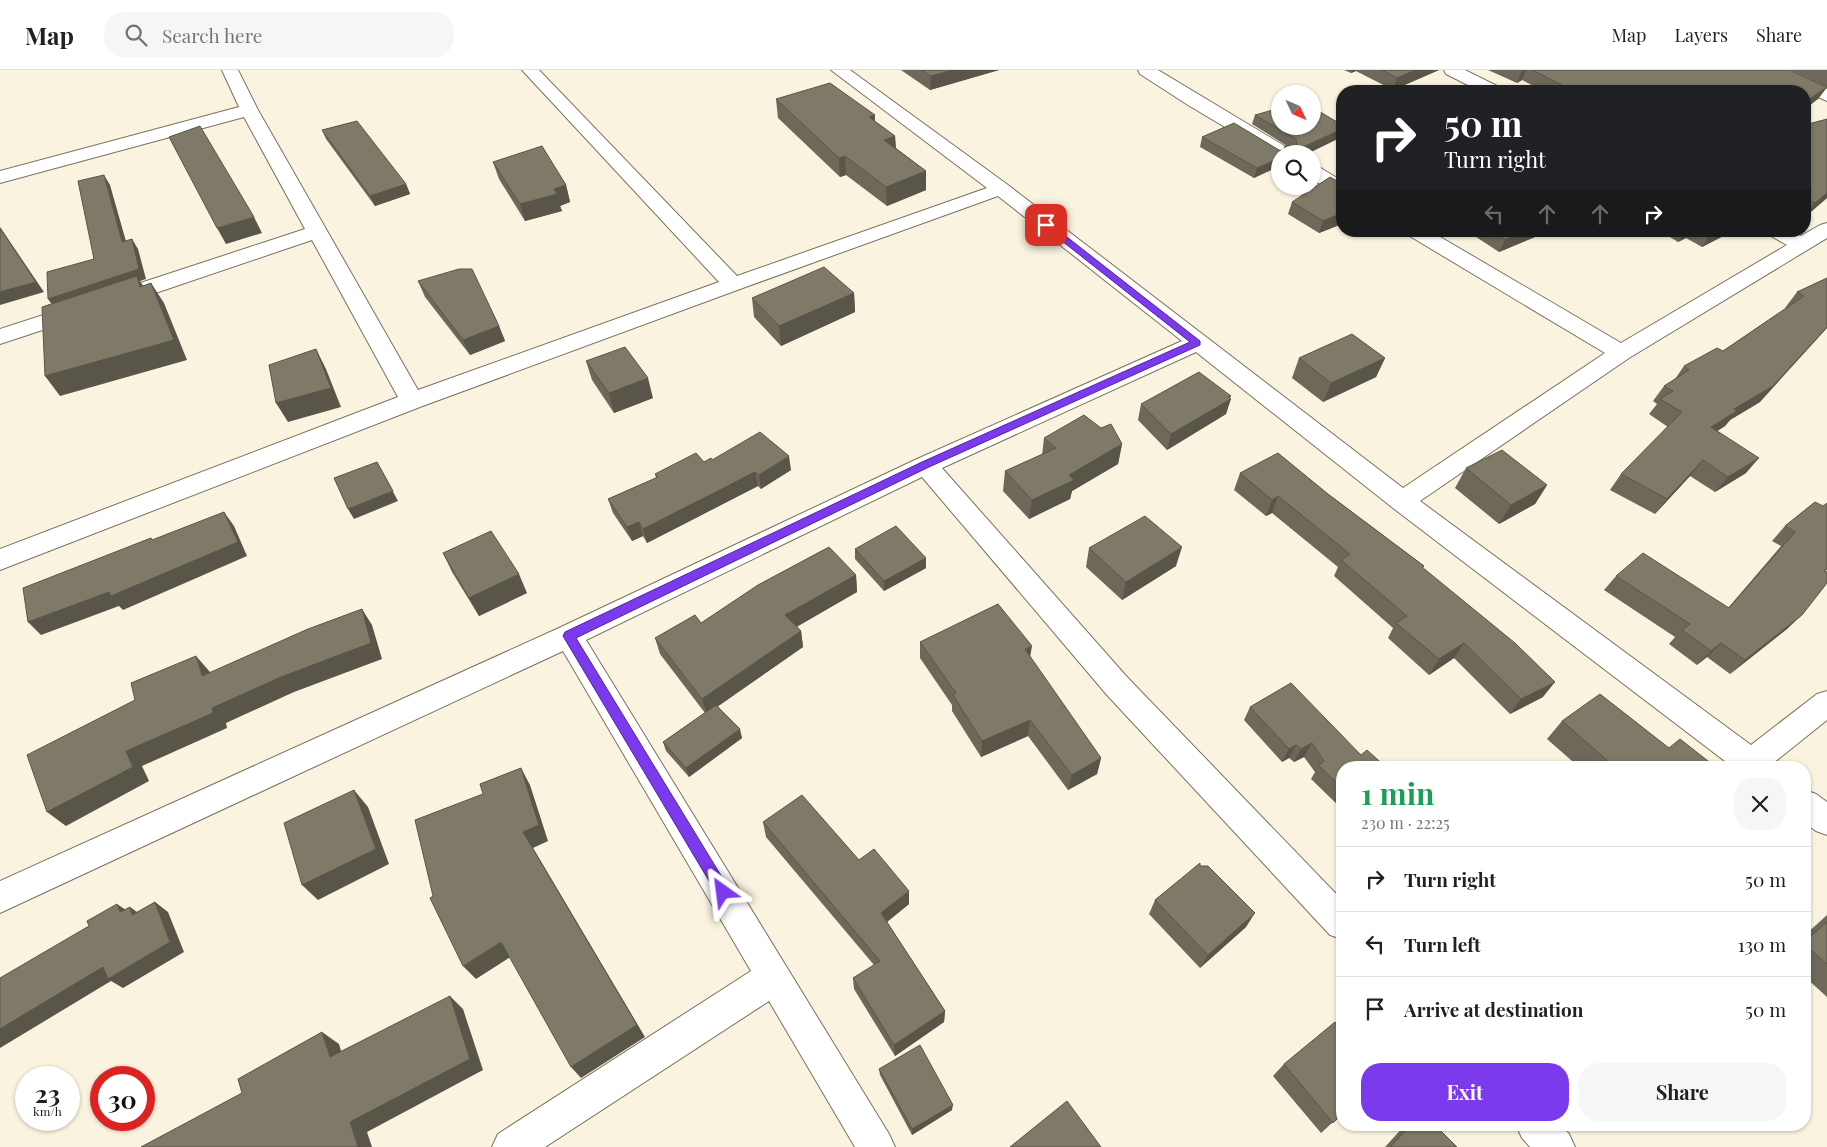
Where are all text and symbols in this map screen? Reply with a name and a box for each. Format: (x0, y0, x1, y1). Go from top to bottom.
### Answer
search box (104, 12, 454, 57)
text: Map (25, 19, 74, 51)
icon: search (122, 21, 150, 49)
text: Search here (162, 22, 262, 48)
text: Map (1611, 23, 1646, 47)
text: Layers (1674, 23, 1728, 47)
text: Share (1756, 23, 1802, 47)
north arrow (1271, 85, 1321, 135)
map controls (1271, 85, 1321, 195)
text: 50 m (1444, 99, 1522, 146)
icon: right (1361, 105, 1426, 170)
text: Turn right (1444, 144, 1546, 174)
button: search (1271, 145, 1321, 195)
icon: left (1480, 200, 1508, 228)
icon: ahead (1533, 200, 1561, 228)
icon: ahead (1586, 200, 1614, 228)
icon: right (1639, 200, 1667, 228)
pin (1025, 204, 1067, 246)
icon: arrive (1032, 211, 1060, 239)
text: 1 min (1361, 773, 1435, 813)
button: close (1734, 778, 1786, 830)
text: 230 m · 22:25 (1361, 812, 1450, 833)
position arrow (696, 865, 748, 917)
icon: right (1361, 865, 1389, 893)
text: Turn right (1404, 866, 1496, 892)
text: 50 m (1745, 866, 1786, 892)
icon: left (1361, 930, 1389, 958)
text: Turn left (1404, 931, 1481, 957)
text: 130 m (1738, 931, 1786, 957)
icon: arrive (1361, 995, 1389, 1023)
text: Arrive at destination (1404, 996, 1584, 1022)
text: 50 m (1745, 996, 1786, 1022)
button: Exit (1361, 1063, 1569, 1121)
button: Share (1579, 1063, 1786, 1121)
speed limit sign: 30 (90, 1066, 155, 1131)
text: 23 (35, 1076, 60, 1109)
text: km/h (33, 1103, 62, 1119)

